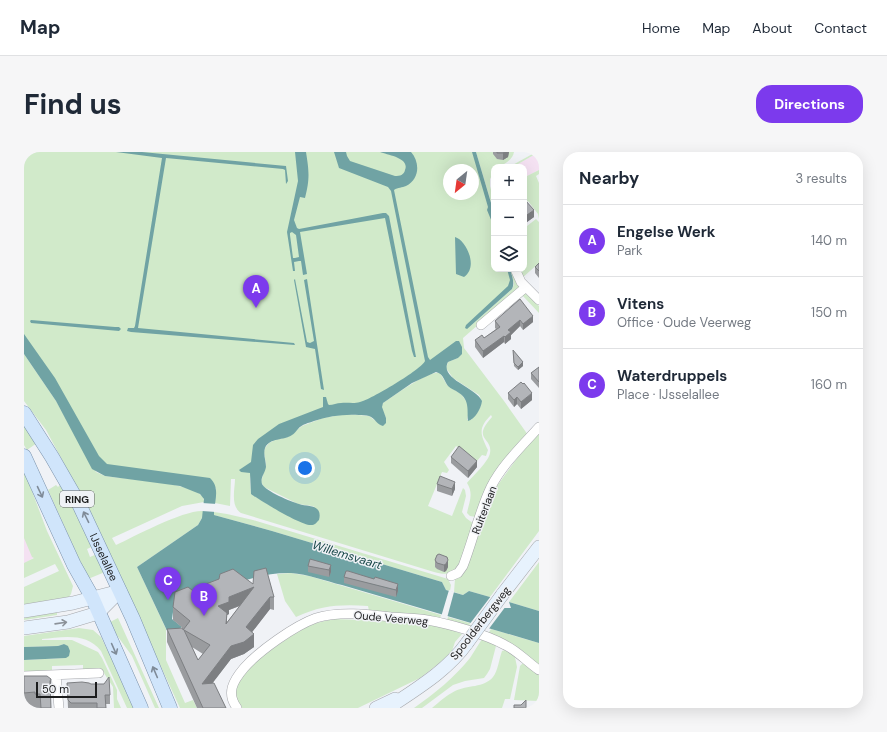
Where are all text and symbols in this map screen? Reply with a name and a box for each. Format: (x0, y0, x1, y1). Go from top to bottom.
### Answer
text: Map (20, 15, 60, 40)
text: Home (642, 19, 680, 37)
text: Map (702, 19, 730, 37)
text: About (752, 19, 792, 37)
text: Contact (814, 19, 867, 37)
button: Directions (756, 85, 863, 123)
text: Find us (24, 86, 122, 123)
north arrow (443, 164, 479, 200)
map controls (491, 164, 527, 272)
button: + (491, 164, 527, 200)
text: Nearby (579, 167, 639, 189)
text: 3 results (795, 170, 847, 187)
button: − (491, 200, 527, 236)
text: Engelse Werk (617, 222, 716, 242)
text: A (587, 232, 597, 249)
text: 140 m (811, 232, 847, 249)
button: layers (491, 236, 527, 272)
text: Park (617, 242, 643, 259)
pin: A (243, 275, 269, 308)
text: Vitens (617, 294, 664, 314)
text: B (588, 304, 596, 321)
text: 150 m (811, 304, 847, 321)
text: Office · Oude Veerweg (617, 314, 751, 331)
text: Waterdruppels (617, 366, 727, 386)
text: C (587, 376, 597, 393)
text: 160 m (811, 376, 847, 393)
text: Place · IJsselallee (617, 386, 719, 403)
your location (295, 458, 315, 478)
street label: Ruiterlaan (468, 484, 500, 536)
one-way arrow (37, 485, 44, 497)
road number: RING (60, 491, 94, 507)
one-way arrow (82, 511, 89, 523)
street label: IJsselallee (87, 531, 121, 583)
water label: Willemsvaart (310, 537, 384, 573)
pin: C (155, 567, 181, 600)
pin: B (191, 583, 217, 616)
street label: Spoolderbergweg (447, 583, 513, 663)
street label: Oude Veerweg (353, 608, 429, 628)
one-way arrow (54, 619, 67, 627)
one-way arrow (111, 643, 118, 655)
one-way arrow (151, 666, 158, 678)
scale bar (36, 680, 97, 699)
text: 50 m (42, 682, 69, 696)

